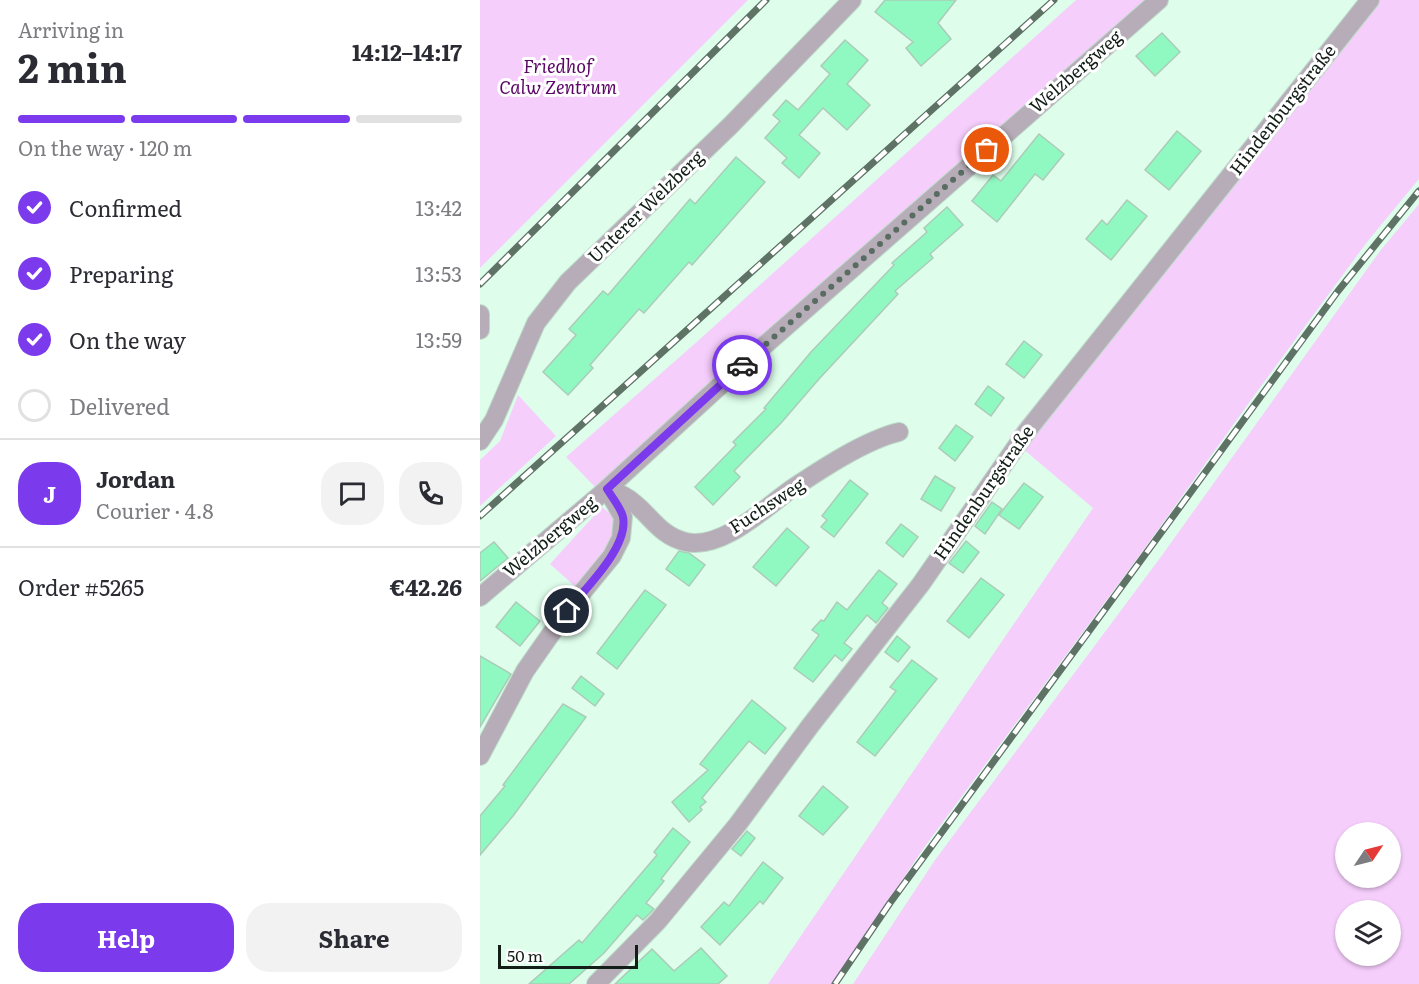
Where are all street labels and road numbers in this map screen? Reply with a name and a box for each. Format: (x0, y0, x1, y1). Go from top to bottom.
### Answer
street label: Welzbergweg (1023, 22, 1128, 119)
street label: Hindenburgstraße (1222, 38, 1342, 180)
street label: Unterer Welzberg (581, 143, 710, 268)
street label: Hindenburgstraße (926, 419, 1040, 565)
street label: Fuchsweg (723, 470, 810, 539)
street label: Welzbergweg (496, 488, 603, 583)

